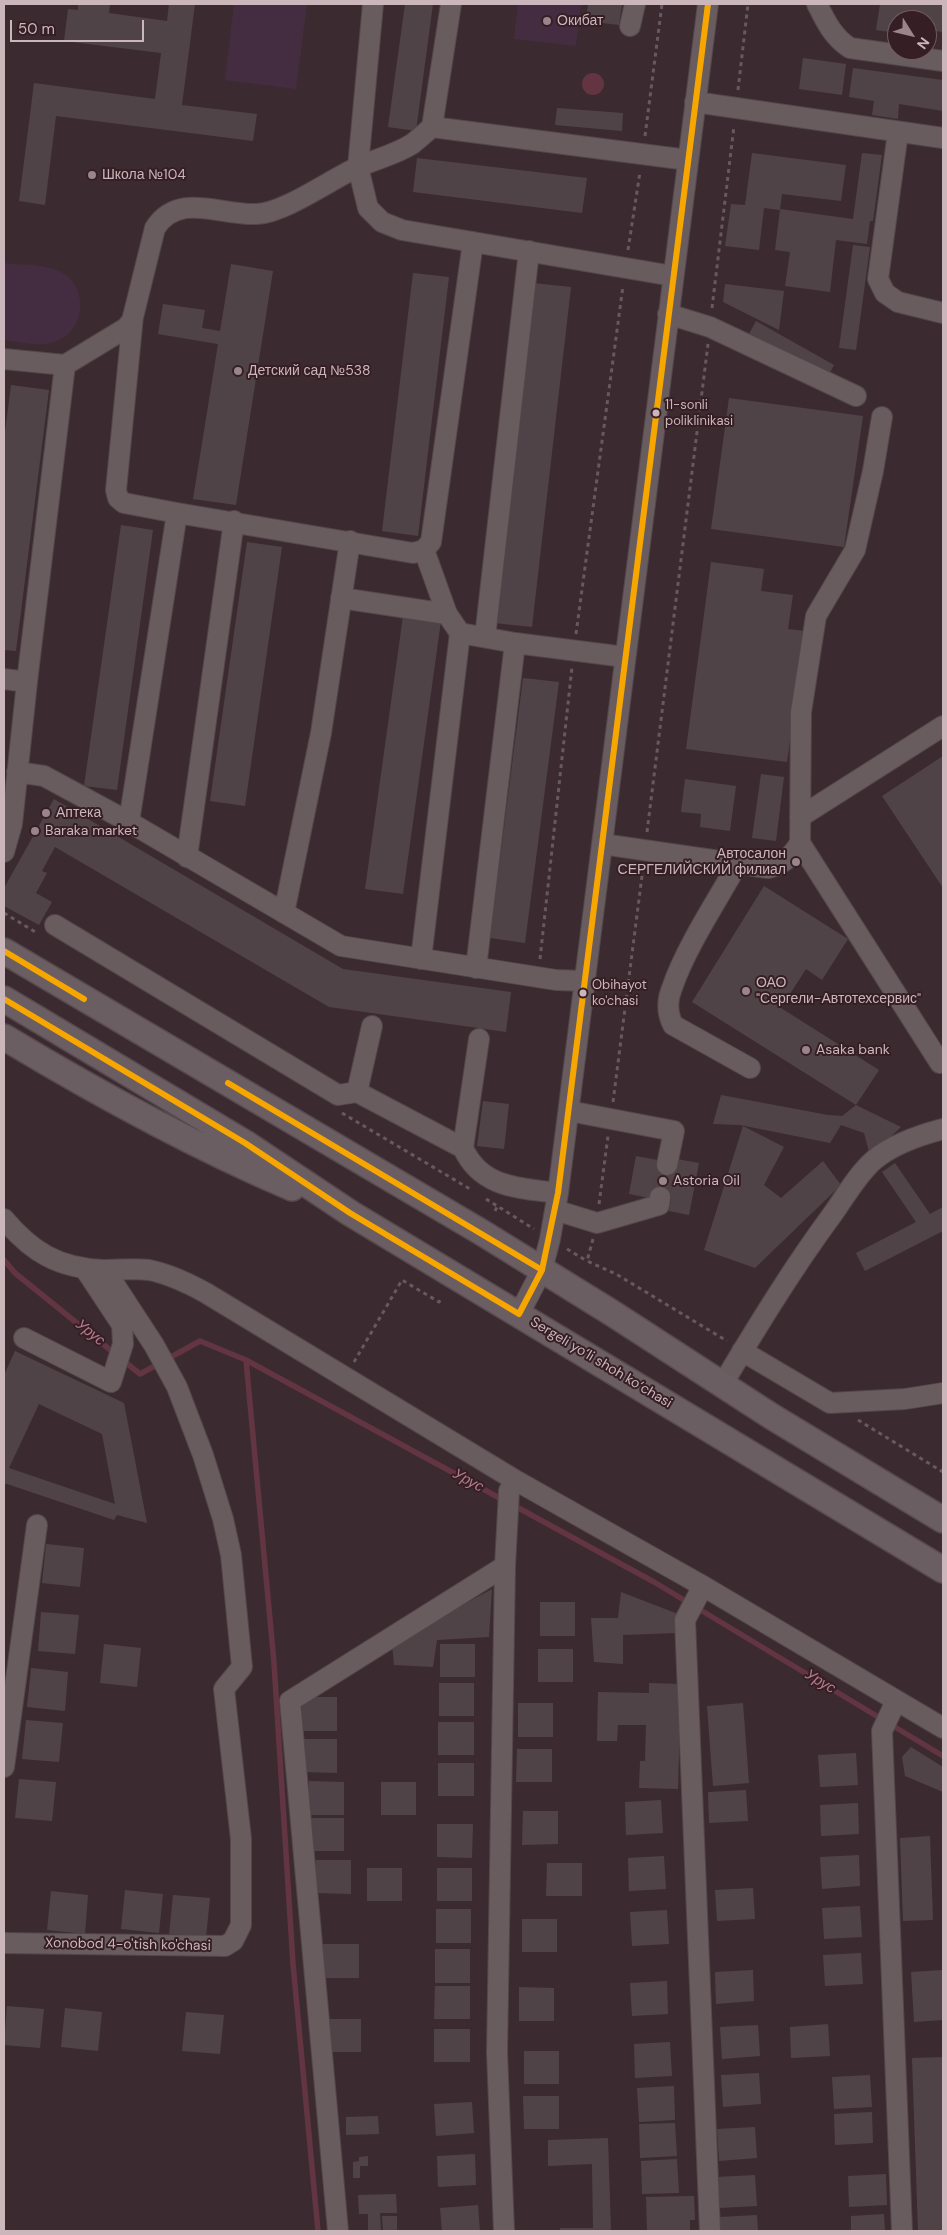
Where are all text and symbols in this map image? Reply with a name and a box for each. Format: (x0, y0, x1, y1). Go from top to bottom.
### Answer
scale bar (12, 10, 146, 42)
north arrow (887, 10, 937, 60)
place label: Окибат (557, 13, 603, 29)
marker: Окибат (541, 15, 553, 27)
text: 50 m (18, 19, 55, 39)
text: N (913, 34, 934, 53)
place label: Школа №104 (102, 167, 186, 183)
marker: Школа №104 (86, 169, 98, 181)
place label: Детский сад №538 (248, 363, 371, 379)
marker: Детский сад №538 (232, 365, 244, 377)
place label: 11-sonli poliklinikasi (665, 398, 733, 429)
marker: 11-sonli poliklinikasi (651, 408, 661, 418)
place label: Аптека (56, 805, 101, 821)
marker: Аптека (40, 807, 52, 819)
place label: Baraka market (45, 823, 137, 839)
marker: Baraka market (29, 825, 41, 837)
place label: Автосалон СЕРГЕЛИЙСКИЙ филиал (618, 846, 786, 879)
marker: Автосалон СЕРГЕЛИЙСКИЙ филиал (790, 856, 802, 868)
place label: ОАО "Сергели-Автотехсервис" (756, 975, 921, 1008)
place label: Obihayot ko'chasi (592, 978, 647, 1009)
marker: ОАО "Сергели-Автотехсервис" (740, 985, 752, 997)
marker: Obihayot ko'chasi (578, 988, 588, 998)
place label: Asaka bank (816, 1042, 890, 1058)
marker: Asaka bank (800, 1044, 812, 1056)
place label: Astoria Oil (673, 1173, 740, 1189)
marker: Astoria Oil (657, 1175, 669, 1187)
street label: Sergeli yo‘li shoh ko‘chasi (527, 1314, 675, 1412)
water label: Урус (72, 1316, 108, 1350)
water label: Урус (450, 1465, 486, 1497)
water label: Урус (802, 1666, 838, 1698)
street label: Xonobod 4-o'tish ko'chasi (45, 1935, 211, 1955)

